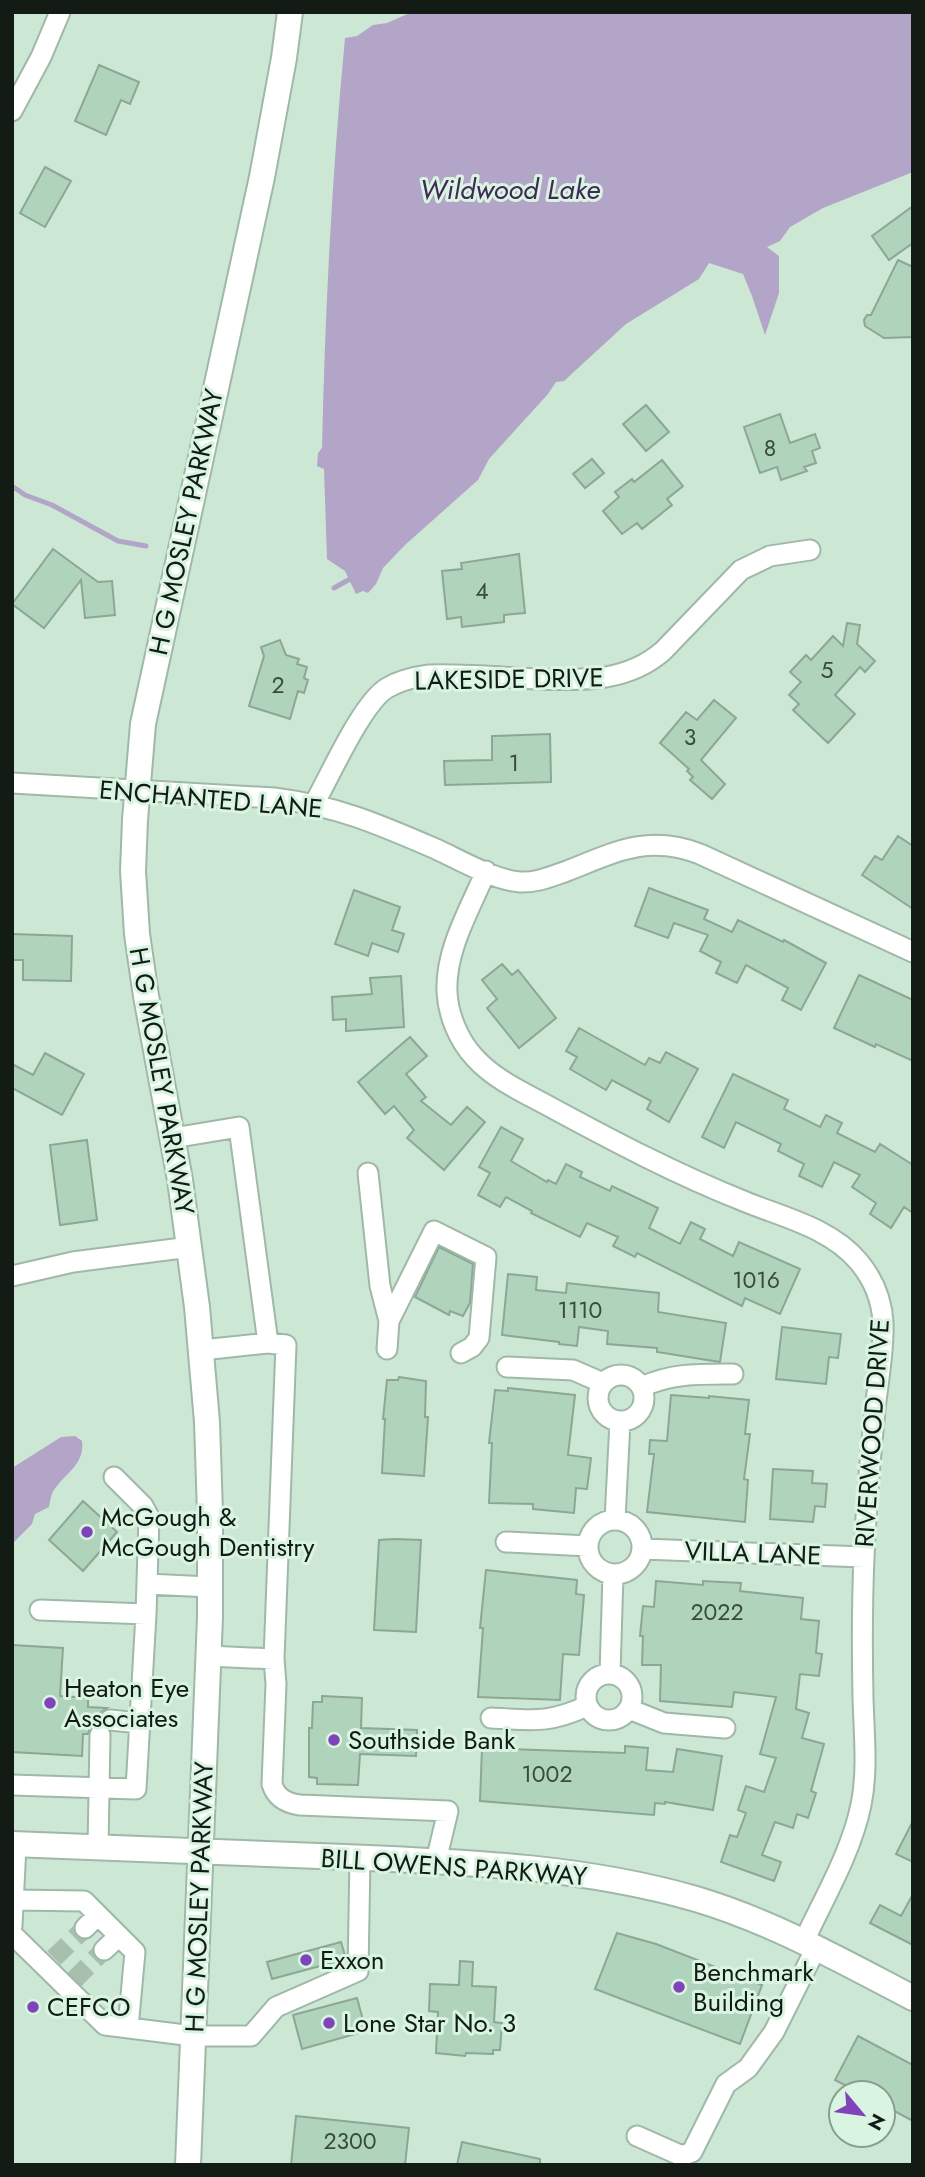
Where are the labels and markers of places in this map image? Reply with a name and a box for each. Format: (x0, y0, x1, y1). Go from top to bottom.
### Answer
place label: McGough & McGough Dentistry (101, 1498, 315, 1566)
marker: McGough & McGough Dentistry (79, 1524, 95, 1540)
place label: Heaton Eye Associates (64, 1669, 189, 1737)
marker: Heaton Eye Associates (42, 1695, 58, 1711)
place label: Southside Bank (348, 1721, 516, 1759)
marker: Southside Bank (326, 1732, 342, 1748)
place label: Exxon (320, 1941, 384, 1979)
marker: Exxon (298, 1952, 314, 1968)
place label: Benchmark Building (693, 1953, 814, 2021)
marker: Benchmark Building (671, 1979, 687, 1995)
place label: CEFCO (47, 1988, 130, 2026)
marker: CEFCO (25, 1999, 41, 2015)
place label: Lone Star No. 3 (343, 2004, 516, 2042)
marker: Lone Star No. 3 (321, 2015, 337, 2031)

